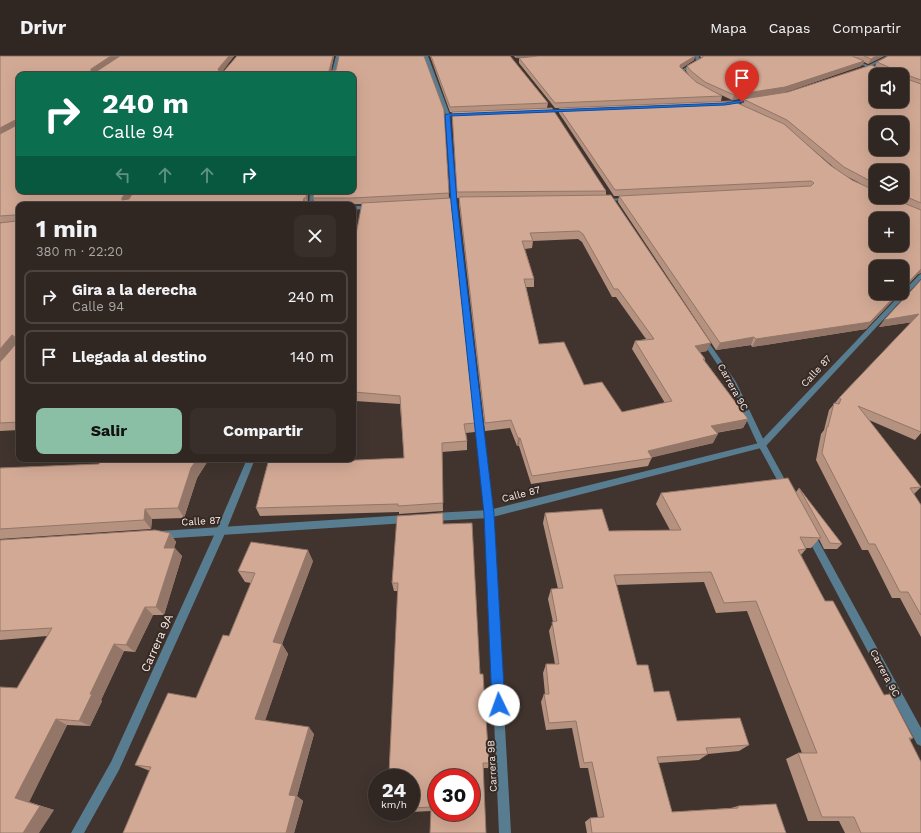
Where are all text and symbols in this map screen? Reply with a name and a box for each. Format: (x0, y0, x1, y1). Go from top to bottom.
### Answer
text: Drivr (20, 16, 66, 39)
text: Mapa (710, 20, 747, 36)
text: Capas (769, 20, 810, 36)
text: Compartir (832, 20, 901, 36)
pin (725, 61, 759, 102)
icon: arrive (731, 67, 753, 89)
map controls (869, 68, 909, 300)
button: sound (869, 68, 909, 108)
text: 240 m (102, 87, 189, 120)
icon: right (36, 88, 88, 140)
button: search (869, 116, 909, 156)
text: Calle 94 (102, 121, 174, 142)
icon: left (112, 164, 134, 186)
icon: ahead (154, 164, 176, 186)
icon: ahead (196, 164, 218, 186)
icon: right (238, 164, 260, 186)
button: layers (869, 164, 909, 204)
button: + (869, 212, 909, 252)
text: 1 min (36, 215, 98, 243)
button: close (294, 215, 336, 257)
text: 380 m · 22:20 (36, 244, 123, 259)
button: − (869, 260, 909, 300)
text: Gira a la derecha (72, 281, 197, 299)
icon: right (38, 286, 60, 308)
text: 240 m (288, 288, 334, 306)
text: Calle 94 (72, 299, 124, 314)
icon: arrive (38, 346, 60, 368)
text: Llegada al destino (72, 348, 207, 366)
text: 140 m (290, 348, 334, 366)
street label: Calle 87 (799, 353, 834, 389)
street label: Carrera 9C (716, 362, 751, 413)
button: Salir (36, 408, 182, 454)
button: Compartir (190, 408, 336, 454)
street label: Calle 87 (501, 484, 542, 504)
street label: Calle 87 (181, 514, 221, 528)
street label: Carrera 9A (138, 612, 176, 674)
street label: Carrera 9C (868, 647, 902, 699)
position arrow (478, 684, 520, 726)
street label: Carrera 9B (485, 740, 499, 792)
speed limit sign: 30 (428, 769, 480, 821)
text: 24 (382, 778, 406, 802)
text: km/h (381, 799, 407, 810)

